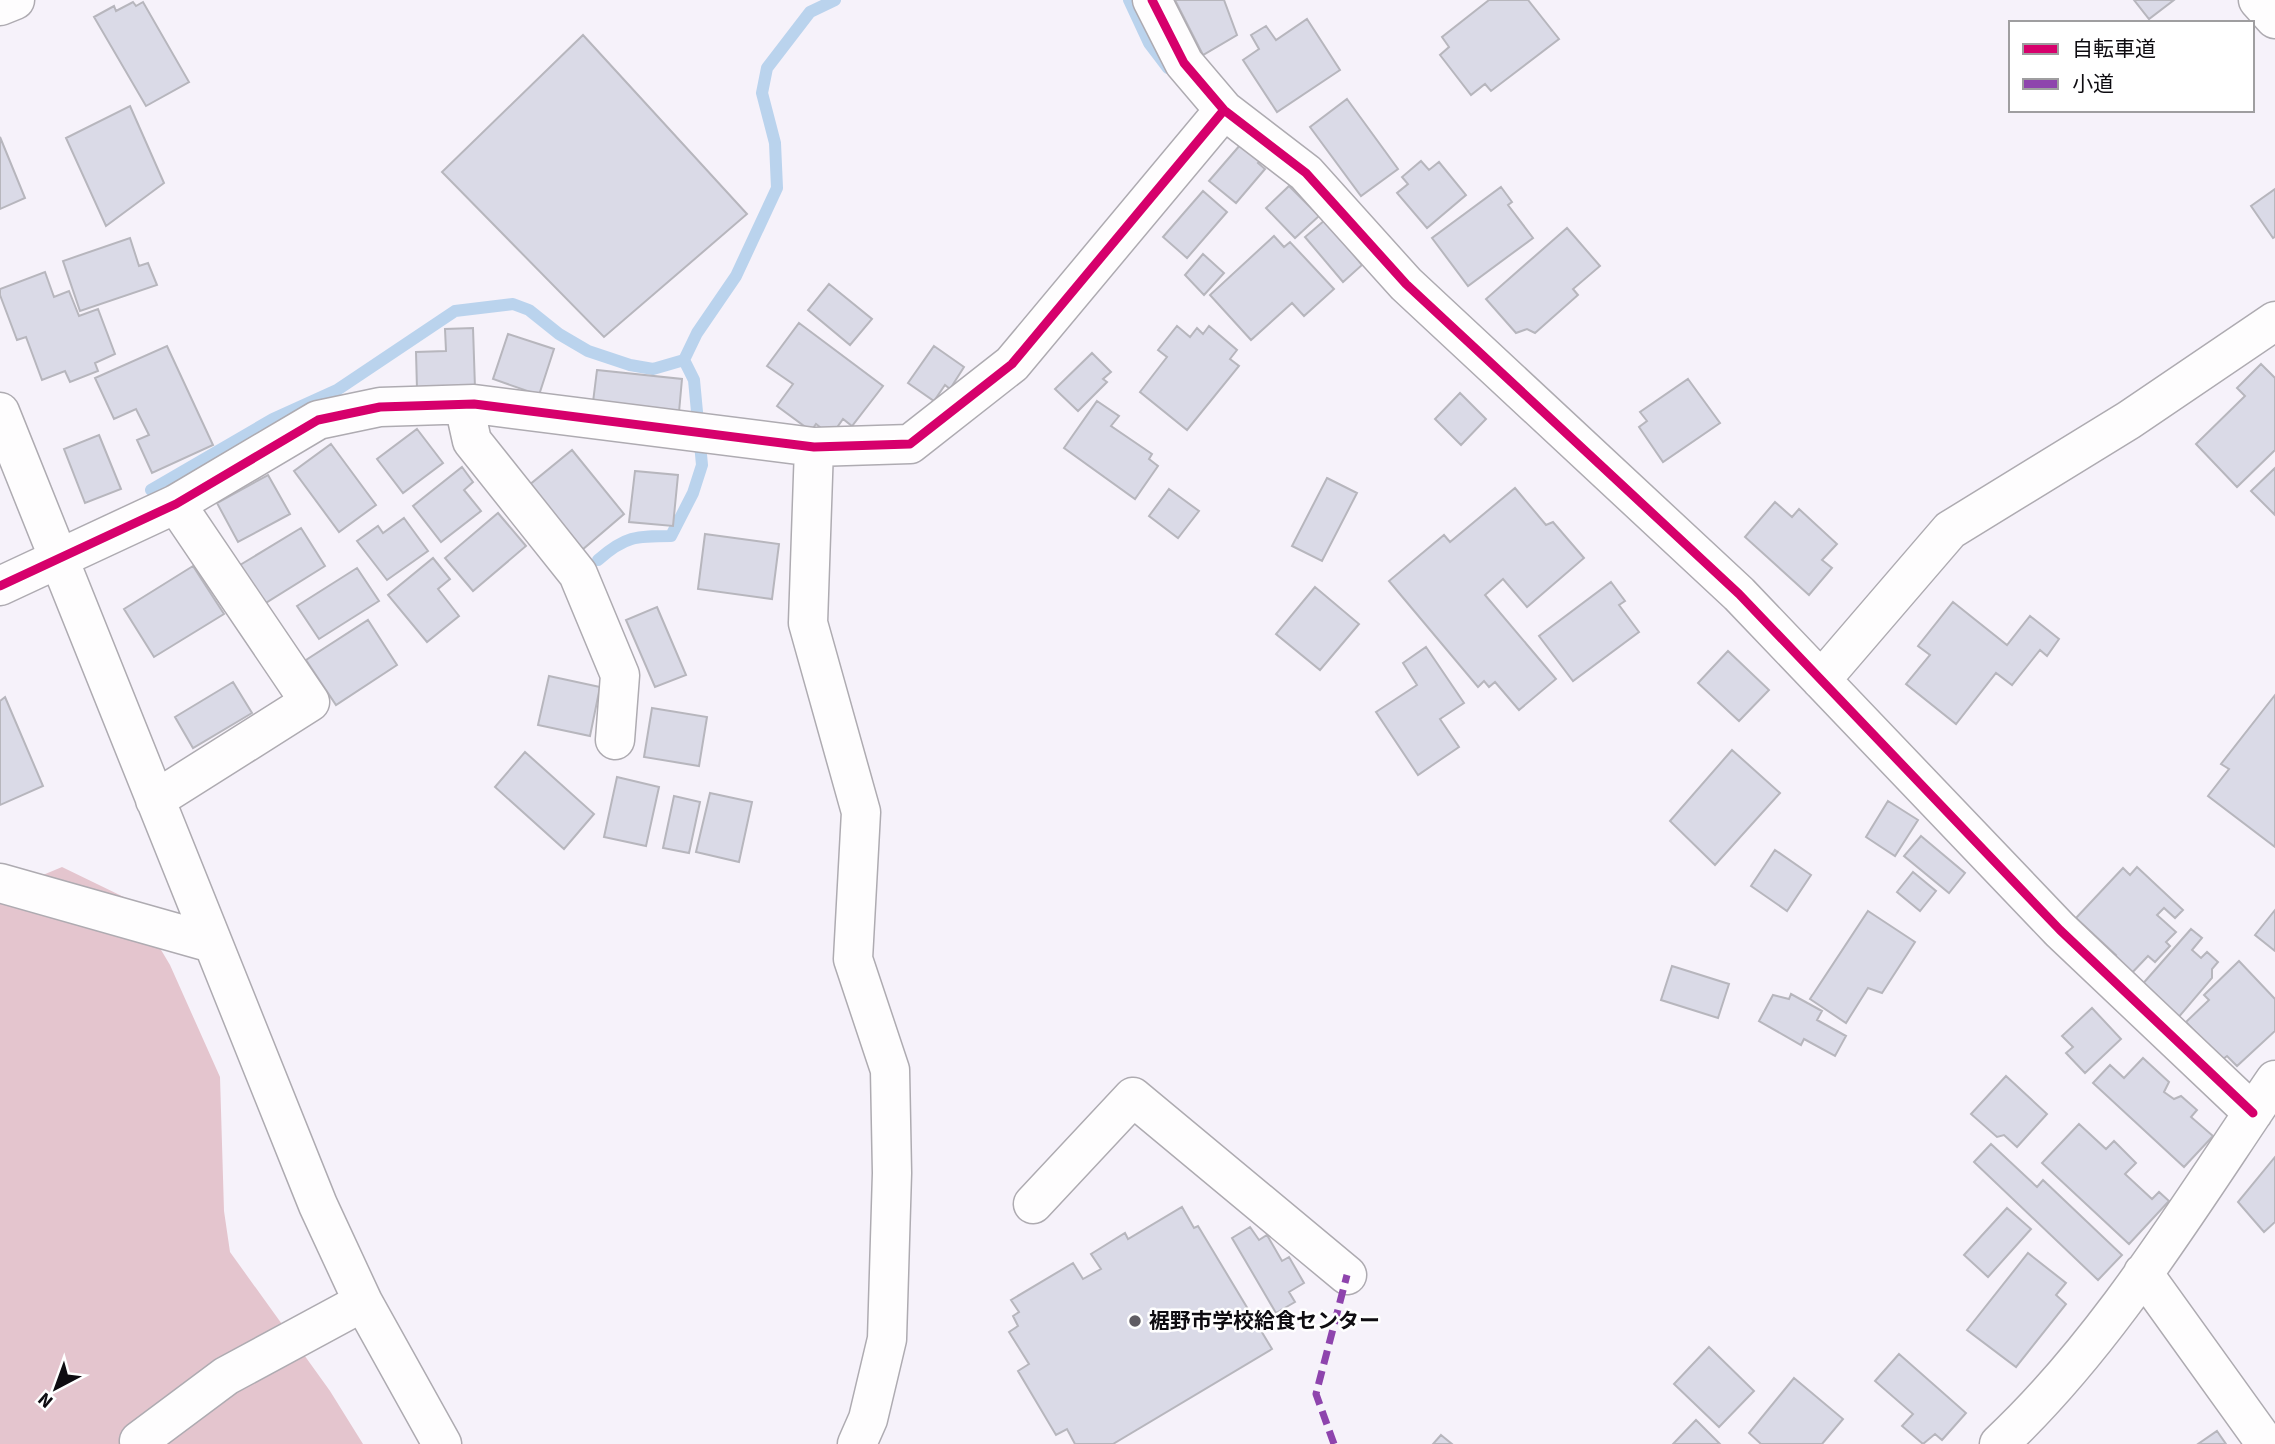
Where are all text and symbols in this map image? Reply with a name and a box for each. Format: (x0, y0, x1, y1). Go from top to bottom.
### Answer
legend (2009, 21, 2254, 112)
text: 自転車道 (2072, 34, 2156, 64)
text: 小道 (2072, 69, 2114, 99)
place label: 裾野市学校給食センター (1149, 1306, 1380, 1336)
marker: 裾野市学校給食センター (1127, 1313, 1143, 1329)
north arrow (21, 1353, 91, 1423)
text: N (32, 1385, 59, 1414)

